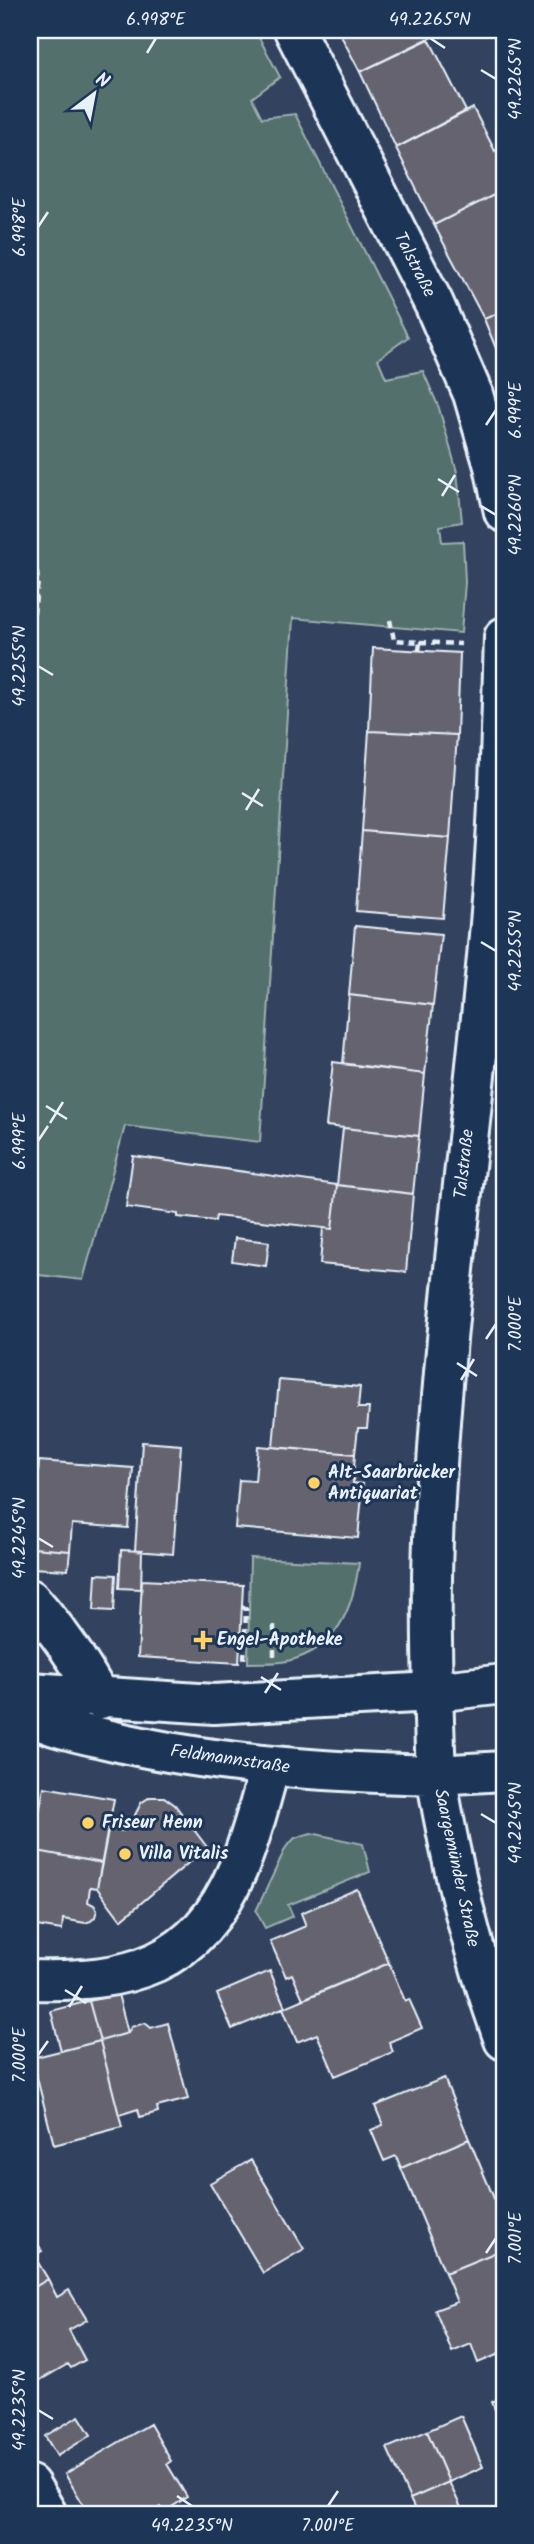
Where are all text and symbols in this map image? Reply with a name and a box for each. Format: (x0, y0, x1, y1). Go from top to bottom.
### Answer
text: 6.998°E (126, 6, 186, 35)
text: 49.2265°N (389, 6, 471, 35)
text: 49.2265°N (502, 38, 531, 120)
north arrow (60, 60, 130, 130)
text: N (89, 65, 115, 97)
text: 6.998°E (6, 197, 35, 257)
street label: Talstraße (385, 227, 443, 303)
text: 6.999°E (502, 381, 531, 439)
text: 49.2260°N (502, 474, 531, 556)
text: 49.2255°N (6, 625, 35, 707)
text: 49.2255°N (502, 910, 531, 992)
text: 6.999°E (6, 1112, 35, 1170)
street label: Talstraße (447, 1128, 483, 1200)
text: 7.000°E (502, 1295, 531, 1352)
place label: Alt-Saarbrücker Antiquariat (328, 1459, 456, 1509)
marker: Alt-Saarbrücker Antiquariat (306, 1475, 322, 1491)
text: 49.2245°N (6, 1497, 35, 1579)
place label: Engel-Apotheke (217, 1626, 343, 1655)
marker: Engel-Apotheke (195, 1632, 211, 1648)
street label: Feldmannstraße (168, 1737, 292, 1783)
text: 49.2245°N (502, 1782, 531, 1864)
street label: Saargemünder Straße (425, 1786, 487, 1950)
place label: Friseur Henn (102, 1809, 203, 1838)
marker: Friseur Henn (80, 1815, 96, 1831)
place label: Villa Vitalis (139, 1840, 229, 1869)
marker: Villa Vitalis (117, 1846, 133, 1862)
text: 7.000°E (6, 2026, 35, 2083)
text: 7.001°E (502, 2211, 531, 2264)
text: 49.2235°N (6, 2369, 35, 2451)
text: 49.2235°N (151, 2512, 233, 2541)
text: 7.001°E (302, 2512, 355, 2541)

